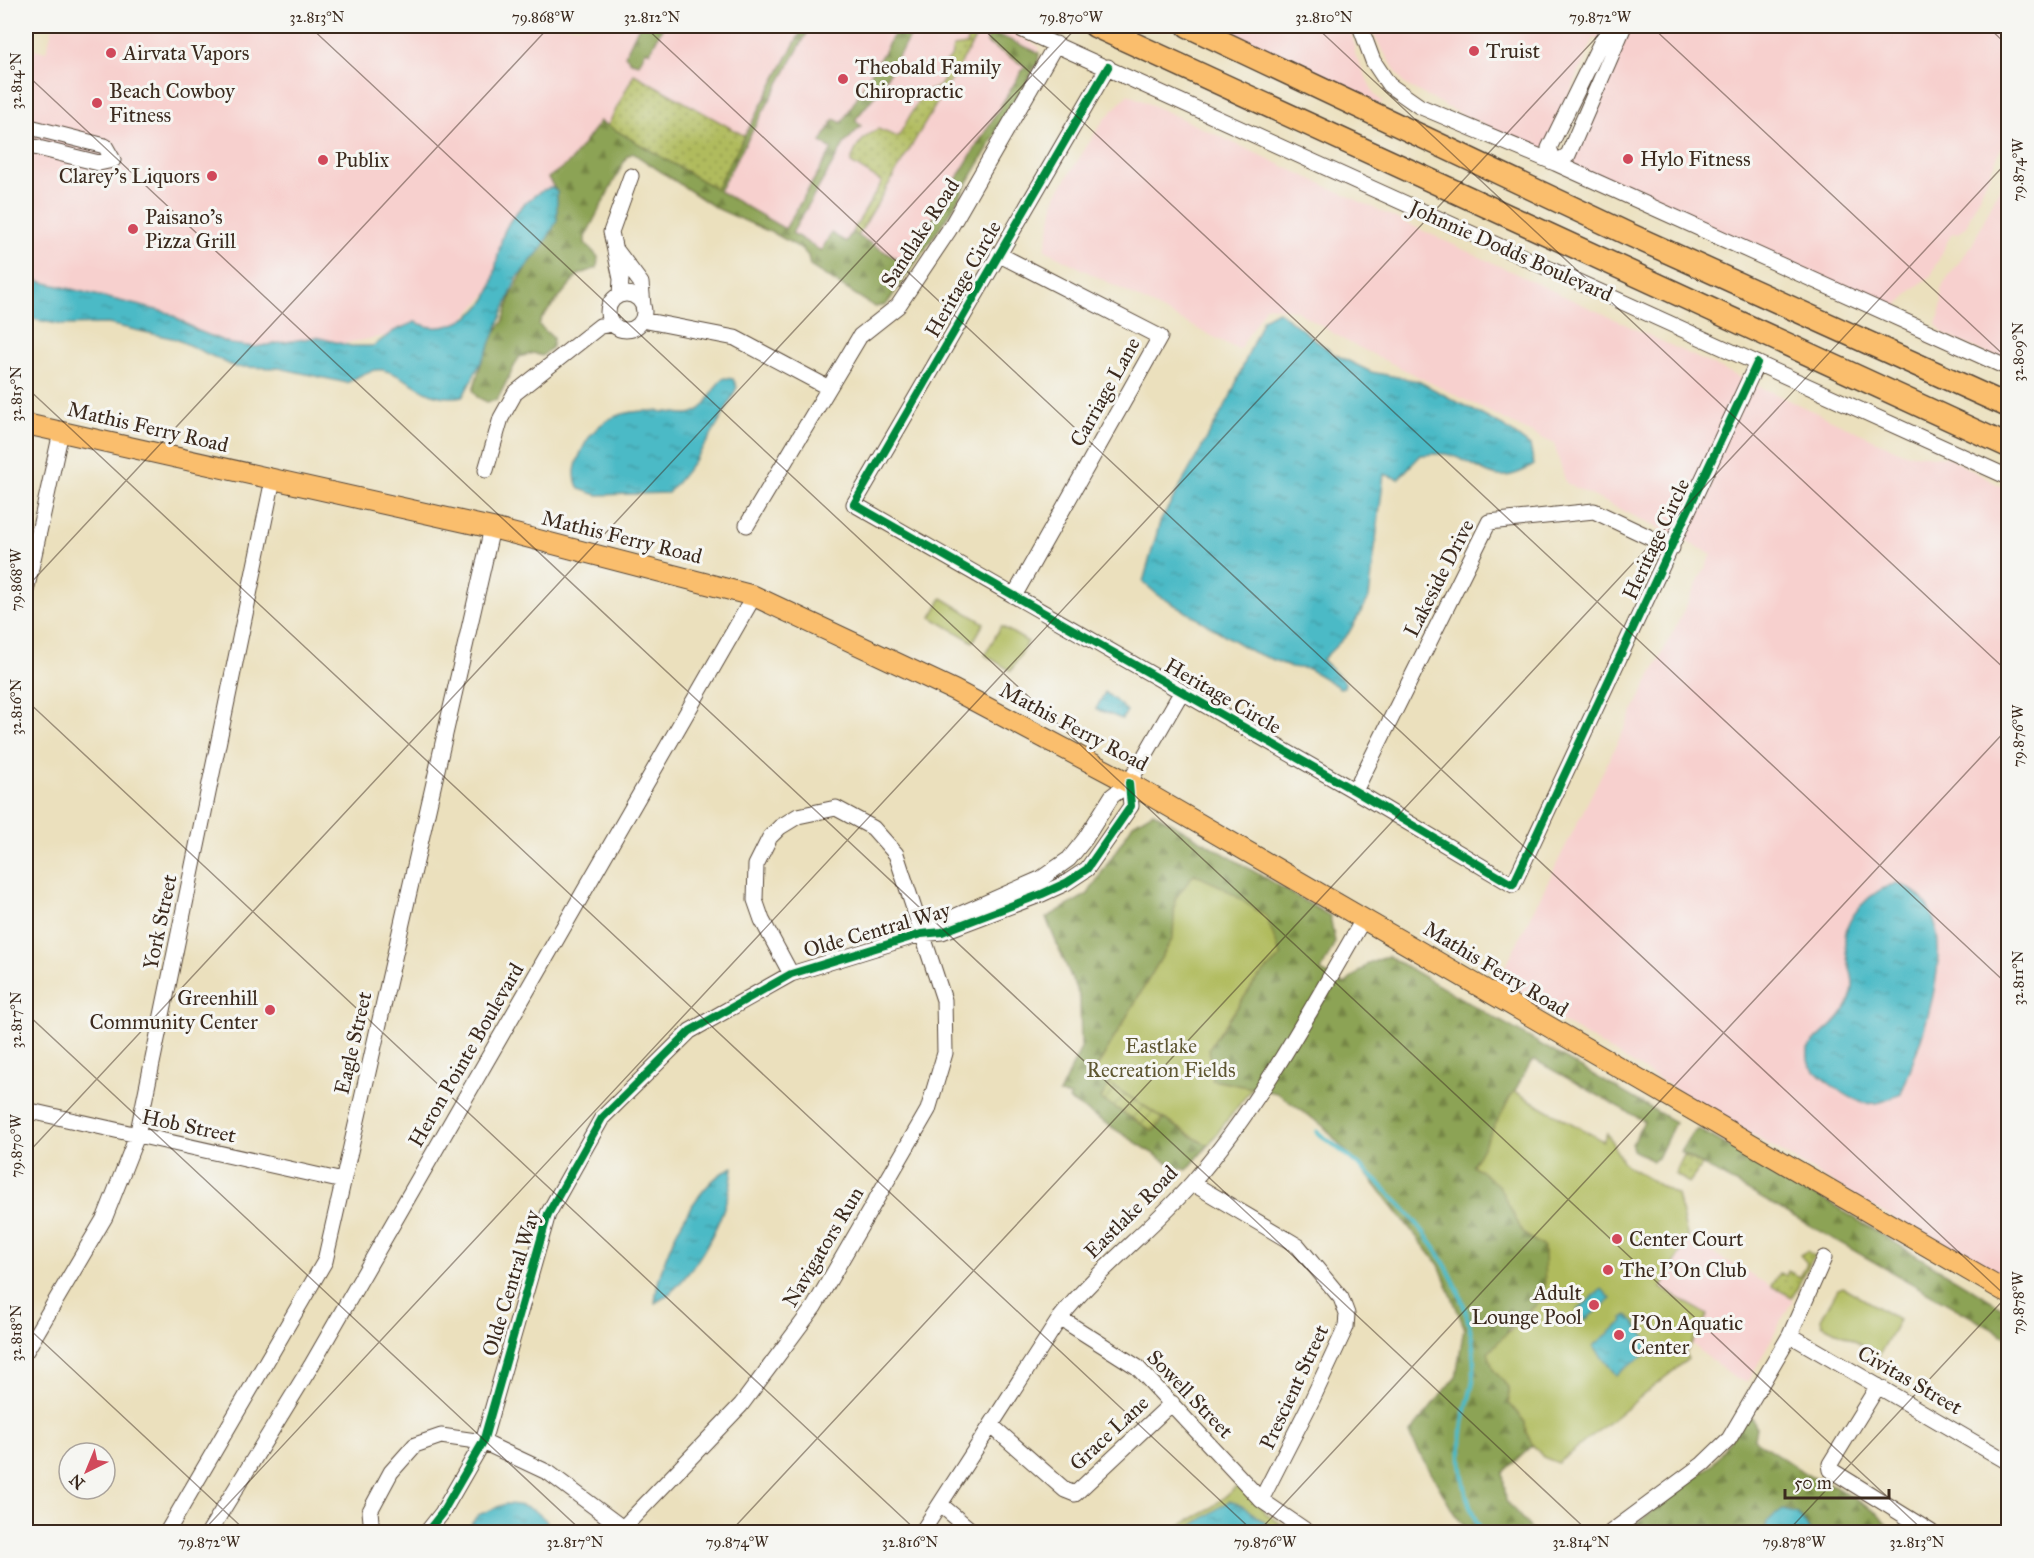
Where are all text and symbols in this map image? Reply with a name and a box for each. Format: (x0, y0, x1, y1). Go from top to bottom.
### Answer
text: 32.813°N (290, 8, 345, 26)
text: 79.868°W (512, 8, 575, 26)
text: 32.812°N (624, 8, 680, 26)
text: 79.870°W (1039, 8, 1104, 26)
text: 32.810°N (1295, 8, 1353, 26)
text: 79.872°W (1569, 8, 1632, 26)
place label: Truist (1486, 38, 1540, 64)
place label: Airvata Vapors (122, 40, 249, 66)
marker: Truist (1467, 44, 1481, 58)
marker: Airvata Vapors (104, 46, 118, 60)
text: 32.814°N (7, 52, 25, 110)
place label: Theobald Family Chiropractic (855, 54, 1002, 104)
marker: Theobald Family Chiropractic (836, 72, 850, 86)
place label: Beach Cowboy Fitness (109, 78, 236, 128)
marker: Beach Cowboy Fitness (90, 96, 104, 110)
text: 79.874°W (2009, 138, 2027, 201)
place label: Hylo Fitness (1640, 146, 1751, 172)
place label: Publix (335, 147, 390, 173)
marker: Hylo Fitness (1621, 152, 1635, 166)
marker: Publix (316, 153, 330, 167)
place label: Clarey's Liquors (59, 163, 200, 189)
marker: Clarey's Liquors (205, 169, 219, 183)
street label: Sandlake Road (875, 173, 965, 292)
street label: Johnnie Dodds Boulevard (1403, 194, 1617, 308)
place label: Paisano's Pizza Grill (145, 204, 236, 254)
street label: Heritage Circle (919, 216, 1007, 342)
marker: Paisano's Pizza Grill (126, 222, 140, 236)
text: 32.809°N (2009, 322, 2027, 382)
street label: Carriage Lane (1064, 333, 1146, 451)
text: 32.815°N (7, 366, 25, 422)
street label: Mathis Ferry Road (65, 396, 231, 458)
street label: Heritage Circle (1617, 474, 1696, 604)
street label: Mathis Ferry Road (539, 504, 705, 570)
street label: Lakeside Drive (1398, 515, 1480, 641)
text: 79.868°W (7, 548, 25, 611)
street label: Heritage Circle (1160, 652, 1286, 740)
street label: Mathis Ferry Road (995, 677, 1153, 777)
text: 32.816°N (7, 678, 25, 735)
text: 79.876°W (2009, 704, 2027, 767)
street label: York Street (137, 871, 183, 972)
street label: Olde Central Way (801, 896, 955, 963)
street label: Mathis Ferry Road (1419, 916, 1574, 1023)
text: 32.811°N (2009, 950, 2027, 1005)
street label: Heron Pointe Boulevard (403, 958, 530, 1152)
place label: Greenhill Community Center (89, 985, 258, 1035)
street label: Eagle Street (329, 988, 378, 1097)
text: 32.817°N (7, 991, 25, 1048)
marker: Greenhill Community Center (263, 1003, 277, 1017)
park label: Eastlake Recreation Fields (1086, 1033, 1236, 1083)
street label: Hob Street (140, 1103, 239, 1149)
text: 79.870°W (7, 1113, 25, 1178)
street label: Eastlake Road (1079, 1160, 1183, 1264)
street label: Navigators Run (777, 1182, 869, 1312)
street label: Olde Central Way (476, 1206, 546, 1359)
place label: Center Court (1629, 1226, 1744, 1252)
marker: Center Court (1610, 1232, 1624, 1246)
place label: The I'On Club (1620, 1257, 1747, 1283)
marker: The I'On Club (1601, 1263, 1615, 1277)
text: 79.878°W (2009, 1271, 2027, 1334)
place label: Adult Lounge Pool (1472, 1280, 1583, 1330)
marker: Adult Lounge Pool (1587, 1298, 1601, 1312)
text: 32.818°N (7, 1304, 25, 1361)
place label: I'On Aquatic Center (1631, 1310, 1743, 1360)
street label: Prescient Street (1254, 1320, 1334, 1454)
marker: I'On Aquatic Center (1612, 1328, 1626, 1342)
street label: Civitas Street (1853, 1340, 1967, 1421)
street label: Sowell Street (1141, 1344, 1239, 1444)
street label: Grace Lane (1064, 1390, 1154, 1476)
north arrow (57, 1441, 117, 1501)
scale bar (1785, 1462, 1888, 1500)
text: N (65, 1470, 89, 1493)
text: 50 m (1794, 1472, 1832, 1494)
text: 79.872°W (178, 1533, 241, 1551)
text: 32.817°N (547, 1533, 604, 1551)
text: 79.874°W (706, 1533, 769, 1551)
text: 32.816°N (882, 1533, 939, 1551)
text: 79.876°W (1234, 1533, 1297, 1551)
text: 32.814°N (1552, 1533, 1610, 1551)
text: 79.878°W (1763, 1533, 1826, 1551)
text: 32.813°N (1890, 1533, 1945, 1551)

